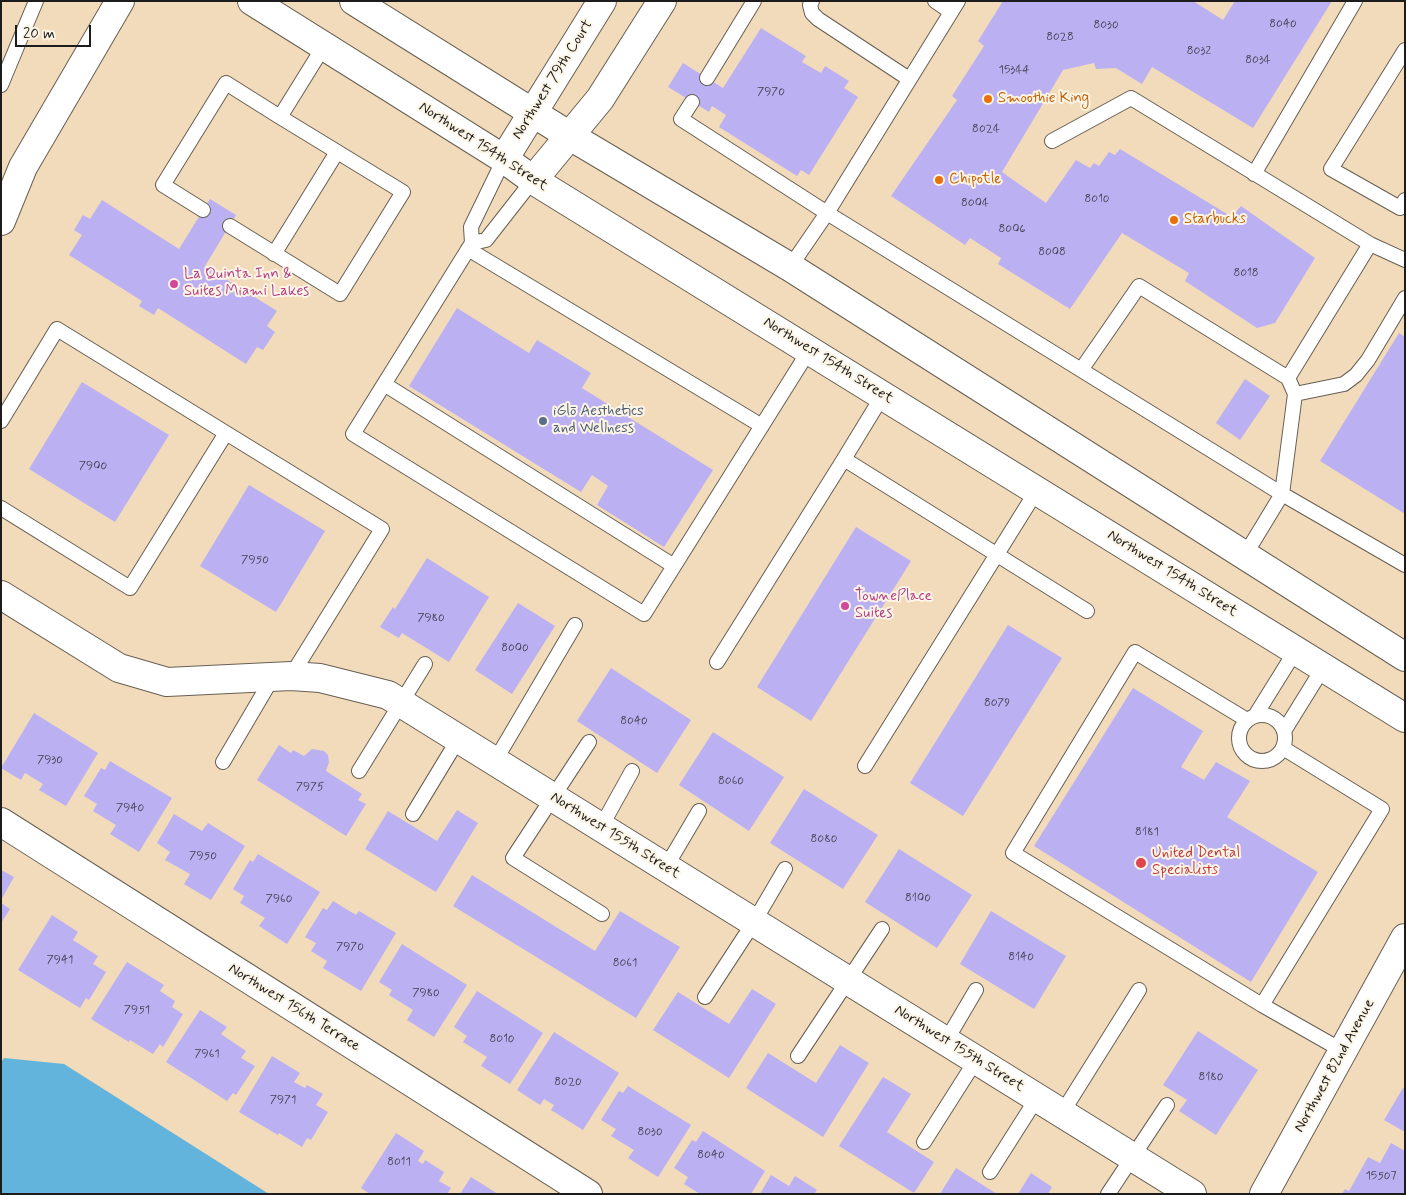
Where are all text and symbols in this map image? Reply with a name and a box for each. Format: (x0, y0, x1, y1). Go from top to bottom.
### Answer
scale bar (18, 15, 94, 47)
street label: Northwest 79th Court (509, 17, 597, 143)
house number: 8040 (1269, 17, 1297, 31)
house number: 8030 (1093, 18, 1119, 32)
text: 20 m (23, 24, 55, 44)
house number: 8028 (1046, 30, 1074, 44)
house number: 8032 (1187, 44, 1211, 58)
house number: 8034 (1245, 53, 1271, 67)
house number: 15344 (999, 63, 1029, 77)
house number: 7970 (757, 85, 785, 99)
place label: Smoothie King (998, 90, 1089, 108)
marker: Smoothie King (982, 93, 994, 105)
street label: Northwest 154th Street (415, 99, 551, 195)
house number: 8024 (972, 122, 1000, 136)
place label: Chipotle (949, 171, 1001, 189)
marker: Chipotle (933, 174, 945, 186)
house number: 8010 (1084, 192, 1110, 206)
house number: 8004 (961, 196, 989, 210)
place label: Starbucks (1184, 211, 1246, 229)
marker: Starbucks (1168, 214, 1180, 226)
house number: 8006 (999, 222, 1025, 236)
house number: 8008 (1038, 245, 1066, 259)
place label: La Quinta Inn & Suites Miami Lakes (184, 266, 309, 301)
house number: 8018 (1233, 266, 1259, 280)
marker: La Quinta Inn & Suites Miami Lakes (168, 278, 180, 290)
street label: Northwest 154th Street (760, 314, 896, 408)
place label: iGlō Aesthetics and Wellness (553, 403, 644, 438)
marker: iGlō Aesthetics and Wellness (537, 415, 549, 427)
house number: 7900 (79, 459, 107, 473)
street label: Northwest 154th Street (1104, 527, 1240, 621)
house number: 7950 (241, 553, 269, 567)
place label: TownePlace Suites (855, 588, 932, 623)
marker: TownePlace Suites (839, 600, 851, 612)
house number: 7980 (417, 611, 445, 625)
house number: 8000 (501, 641, 529, 655)
house number: 8079 (984, 696, 1010, 710)
house number: 8040 (620, 714, 648, 728)
house number: 7930 (37, 753, 63, 767)
house number: 8060 (718, 774, 744, 788)
house number: 7975 (296, 780, 324, 794)
street label: Northwest 155th Street (547, 789, 683, 883)
house number: 7940 (116, 801, 144, 815)
house number: 8181 (1135, 825, 1159, 839)
house number: 8080 (811, 832, 837, 846)
place label: United Dental Specialists (1152, 845, 1240, 880)
house number: 7950 (189, 849, 217, 863)
marker: United Dental Specialists (1134, 856, 1148, 870)
house number: 8100 (905, 891, 931, 905)
house number: 7960 (266, 892, 292, 906)
house number: 7970 (336, 940, 364, 954)
house number: 8140 (1008, 950, 1034, 964)
house number: 7941 (47, 953, 73, 967)
house number: 8061 (613, 956, 637, 970)
street label: Northwest 156th Terrace (225, 960, 363, 1056)
house number: 7980 (412, 986, 440, 1000)
street label: Northwest 82nd Avenue (1291, 996, 1379, 1136)
street label: Northwest 155th Street (891, 1002, 1027, 1096)
house number: 7951 (124, 1003, 150, 1017)
house number: 8010 (489, 1032, 515, 1046)
house number: 7961 (194, 1047, 220, 1061)
house number: 8180 (1198, 1070, 1224, 1084)
house number: 8020 (554, 1075, 582, 1089)
house number: 7971 (270, 1093, 296, 1107)
house number: 8030 (637, 1125, 663, 1139)
house number: 8040 (697, 1148, 725, 1162)
house number: 8011 (387, 1155, 411, 1169)
house number: 15507 (1365, 1169, 1397, 1183)

